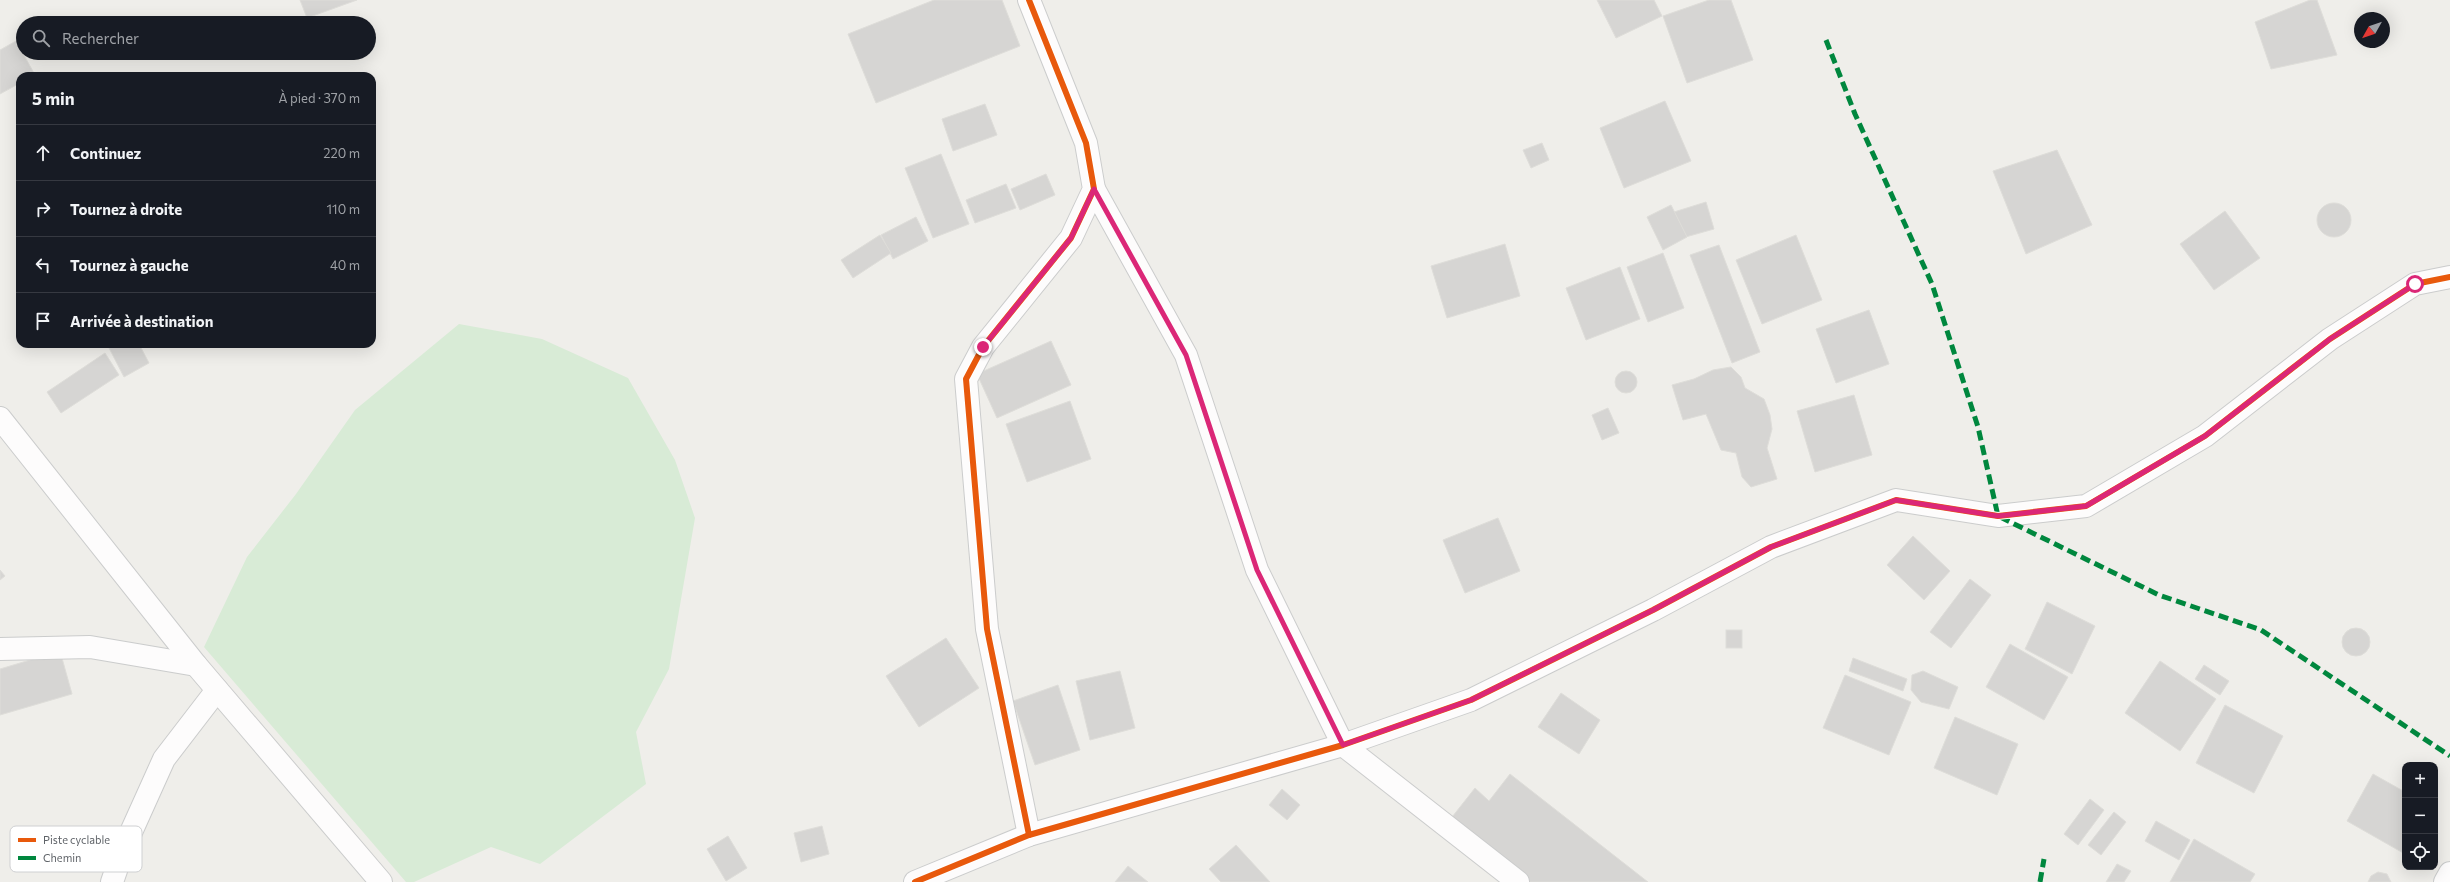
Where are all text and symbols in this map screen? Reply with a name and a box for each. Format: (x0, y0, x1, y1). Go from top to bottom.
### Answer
north arrow (2354, 12, 2390, 48)
search box (16, 16, 376, 60)
icon: search (30, 27, 52, 49)
text: Rechercher (62, 29, 139, 47)
text: 5 min (32, 88, 75, 109)
text: À pied · 370 m (279, 90, 360, 106)
icon: ahead (32, 142, 54, 164)
text: Continuez (70, 144, 141, 162)
text: 220 m (323, 145, 360, 161)
icon: right (32, 198, 54, 220)
text: Tournez à droite (70, 200, 182, 218)
text: 110 m (327, 201, 360, 217)
icon: left (32, 254, 54, 276)
text: Tournez à gauche (70, 256, 189, 274)
text: 40 m (330, 257, 360, 273)
route start (2406, 275, 2424, 293)
icon: arrive (32, 310, 54, 332)
text: Arrivée à destination (70, 312, 213, 330)
route end (974, 338, 992, 356)
map controls (2402, 762, 2438, 870)
button: + (2402, 762, 2438, 798)
button: − (2402, 798, 2438, 834)
legend (10, 826, 142, 872)
text: Piste cyclable (43, 833, 110, 846)
button: locate (2402, 834, 2438, 870)
text: Chemin (43, 851, 81, 864)

